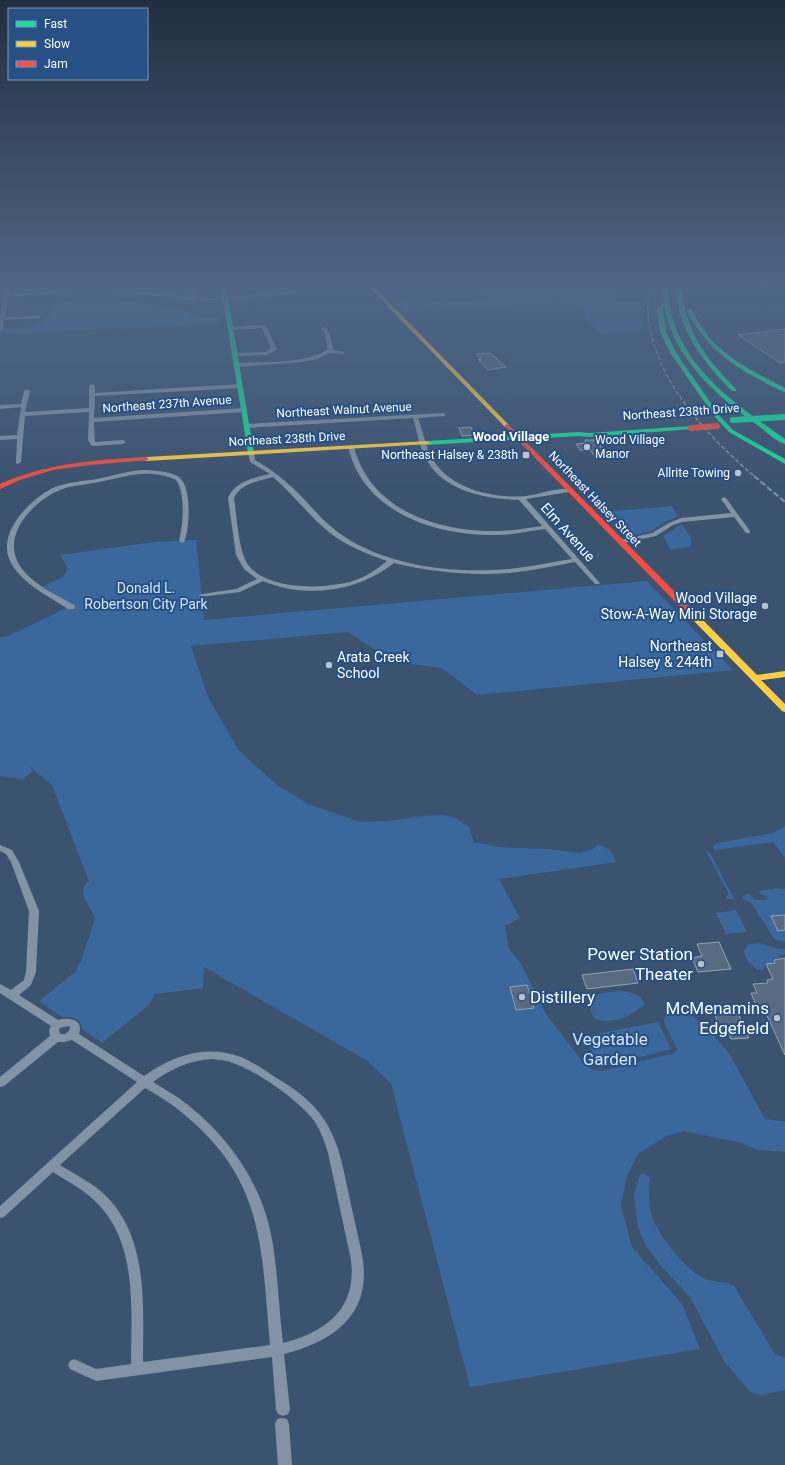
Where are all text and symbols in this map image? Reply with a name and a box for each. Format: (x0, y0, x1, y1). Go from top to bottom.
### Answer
legend (8, 8, 148, 80)
text: Fast (44, 17, 67, 31)
text: Slow (44, 37, 70, 51)
text: Jam (44, 57, 68, 71)
street label: Northeast 237th Avenue (102, 393, 232, 415)
street label: Northeast Walnut Avenue (276, 399, 412, 421)
street label: Northeast 238th Drive (622, 401, 740, 423)
street label: Northeast 238th Drive (228, 429, 346, 449)
district label: Wood Village (473, 429, 549, 444)
place label: Wood Village Manor (595, 433, 665, 461)
marker: Wood Village Manor (582, 442, 592, 452)
place label: Northeast Halsey & 238th (381, 448, 518, 462)
street label: Northeast Halsey Street (546, 448, 644, 550)
marker: Northeast Halsey & 238th (521, 450, 531, 460)
place label: Allrite Towing (658, 466, 730, 480)
marker: Allrite Towing (733, 468, 743, 478)
street label: Elm Avenue (538, 500, 598, 564)
park label: Donald L. Robertson City Park (84, 580, 209, 612)
place label: Wood Village Stow-A-Way Mini Storage (601, 590, 757, 622)
marker: Wood Village Stow-A-Way Mini Storage (760, 601, 770, 611)
place label: Northeast Halsey & 244th (618, 638, 712, 670)
place label: Arata Creek School (337, 649, 410, 681)
marker: Northeast Halsey & 244th (715, 649, 725, 659)
marker: Arata Creek School (324, 660, 334, 670)
place label: Power Station Theater (587, 944, 693, 984)
marker: Power Station Theater (696, 959, 706, 969)
place label: Distillery (530, 987, 595, 1007)
marker: Distillery (517, 992, 527, 1002)
place label: McMenamins Edgefield (666, 998, 769, 1038)
marker: McMenamins Edgefield (772, 1013, 782, 1023)
park label: Vegetable Garden (572, 1029, 648, 1069)

